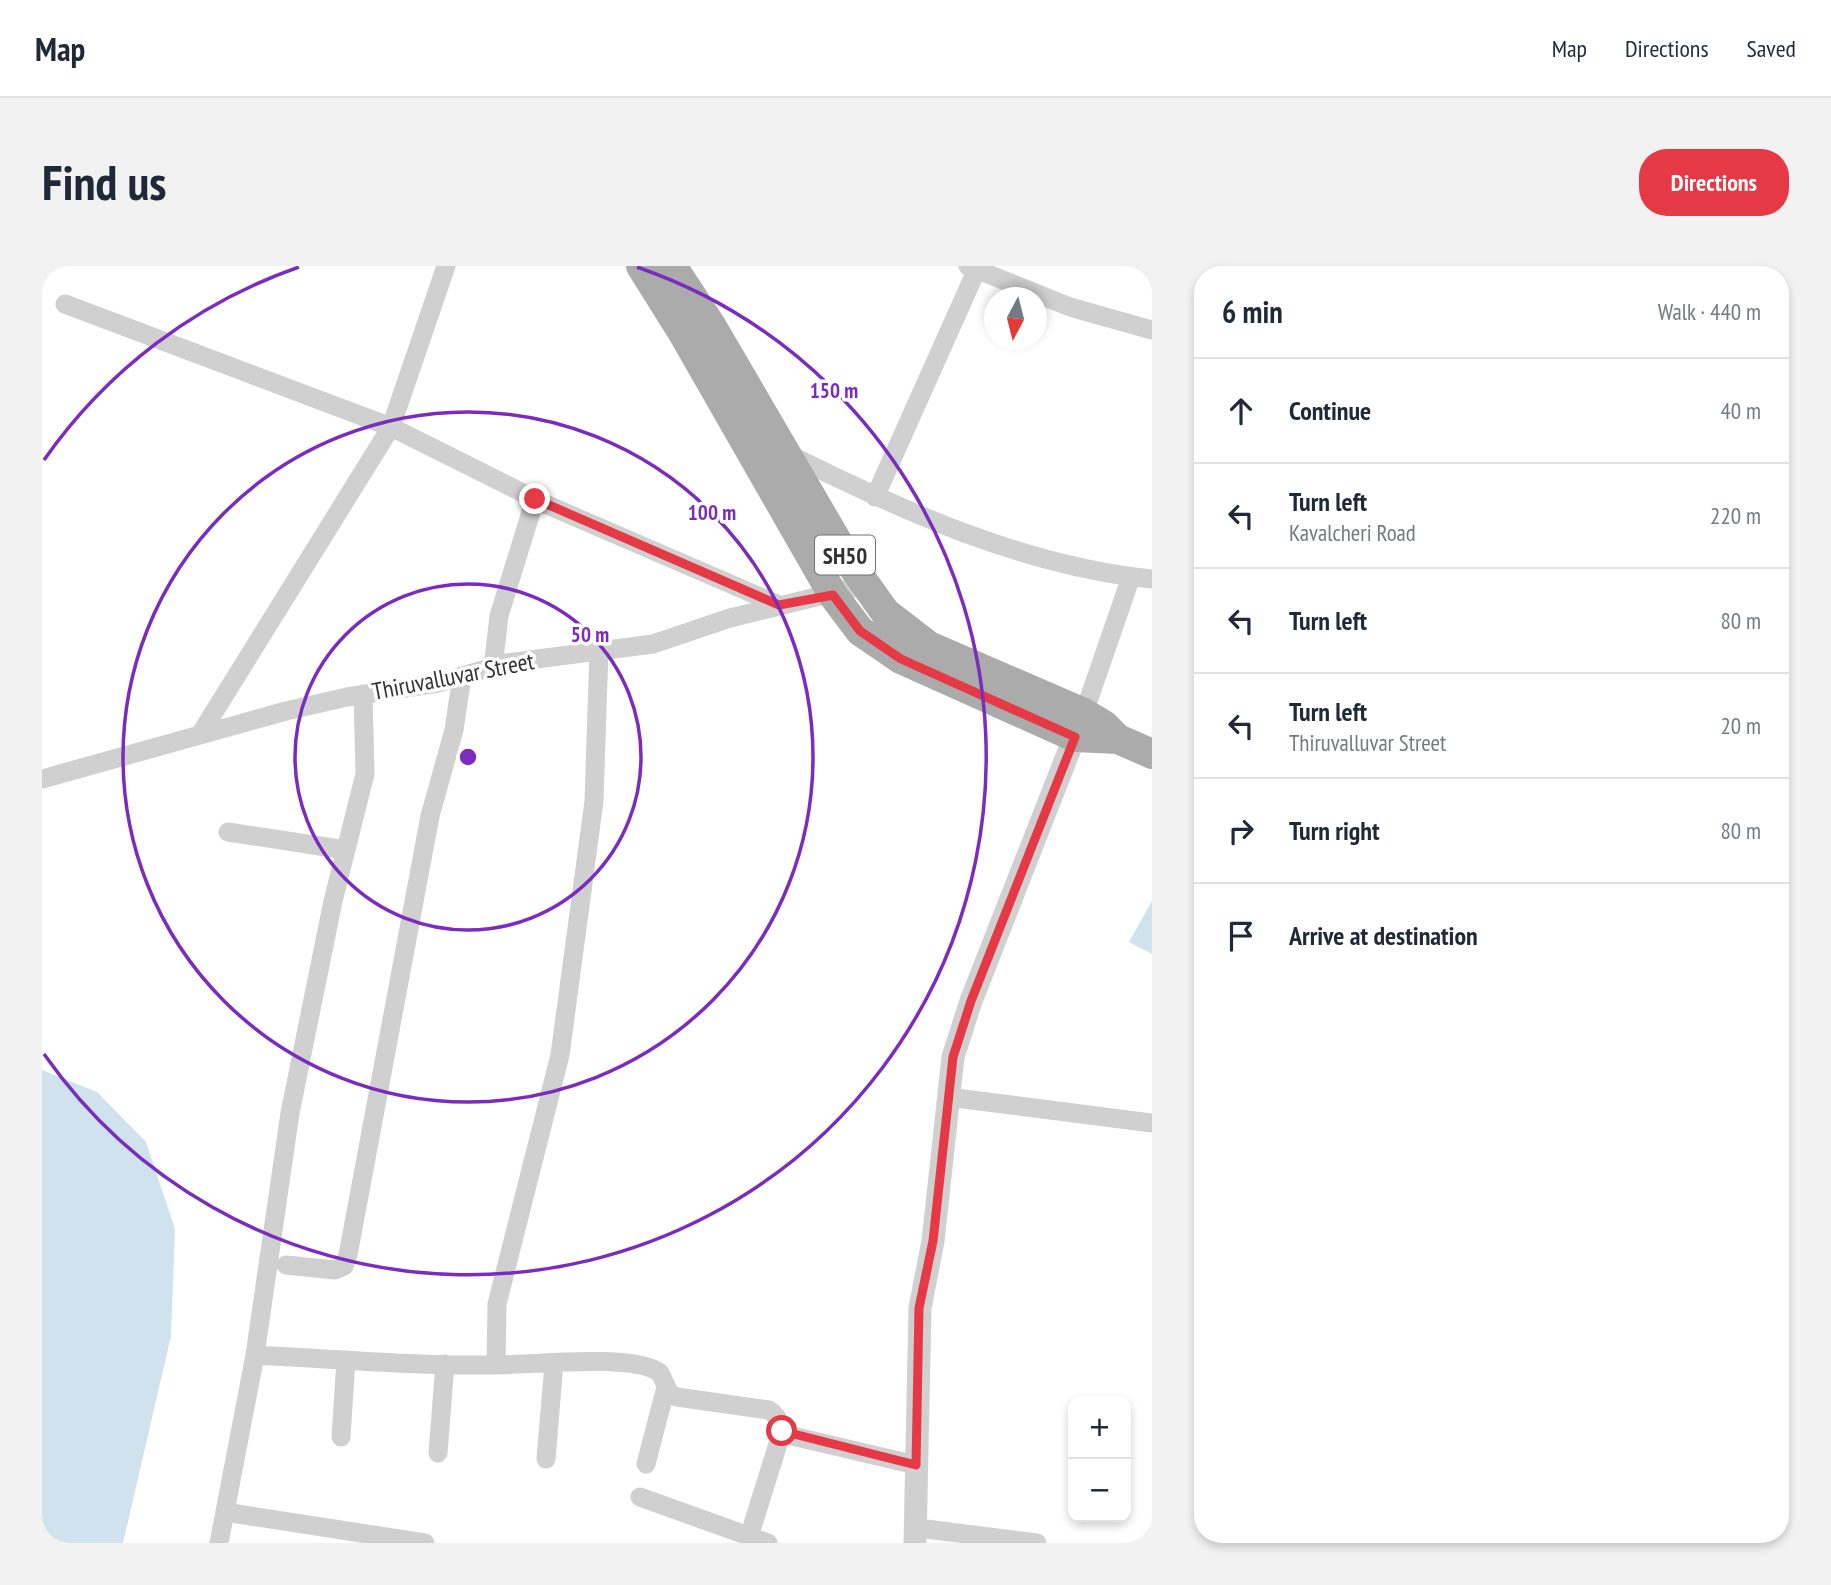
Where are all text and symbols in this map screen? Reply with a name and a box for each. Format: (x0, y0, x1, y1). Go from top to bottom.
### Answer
text: Map (35, 27, 85, 70)
text: Map (1552, 33, 1587, 64)
text: Directions (1625, 33, 1709, 64)
text: Saved (1747, 33, 1796, 64)
button: Directions (1639, 149, 1789, 216)
text: Find us (42, 150, 166, 214)
north arrow (984, 287, 1047, 350)
text: 6 min (1222, 292, 1283, 331)
text: Walk · 440 m (1658, 297, 1761, 326)
text: 150 m (810, 377, 858, 404)
icon: ahead (1222, 392, 1260, 430)
text: Continue (1289, 394, 1371, 427)
text: 40 m (1720, 396, 1761, 425)
route end (519, 483, 550, 514)
text: Turn left (1289, 485, 1367, 518)
icon: left (1222, 497, 1260, 535)
text: 100 m (688, 499, 736, 526)
text: 220 m (1710, 501, 1761, 530)
text: Kavalcheri Road (1289, 518, 1416, 547)
road number: SH50 (815, 536, 875, 574)
icon: left (1222, 602, 1260, 640)
text: Turn left (1289, 604, 1367, 637)
text: 80 m (1720, 606, 1761, 635)
text: 50 m (571, 621, 609, 648)
street label: Thiruvalluvar Street (369, 645, 537, 707)
text: Turn left (1289, 695, 1367, 728)
icon: left (1222, 707, 1260, 745)
text: 20 m (1720, 711, 1761, 740)
text: Thiruvalluvar Street (1289, 728, 1446, 757)
centre of rings (456, 745, 480, 769)
icon: right (1222, 812, 1260, 850)
text: Turn right (1289, 814, 1380, 847)
text: 80 m (1720, 816, 1761, 845)
icon: arrive (1222, 917, 1260, 955)
text: Arrive at destination (1289, 919, 1478, 952)
map controls (1068, 1396, 1131, 1522)
button: + (1068, 1396, 1131, 1459)
route start (766, 1415, 797, 1446)
button: − (1068, 1459, 1131, 1522)

